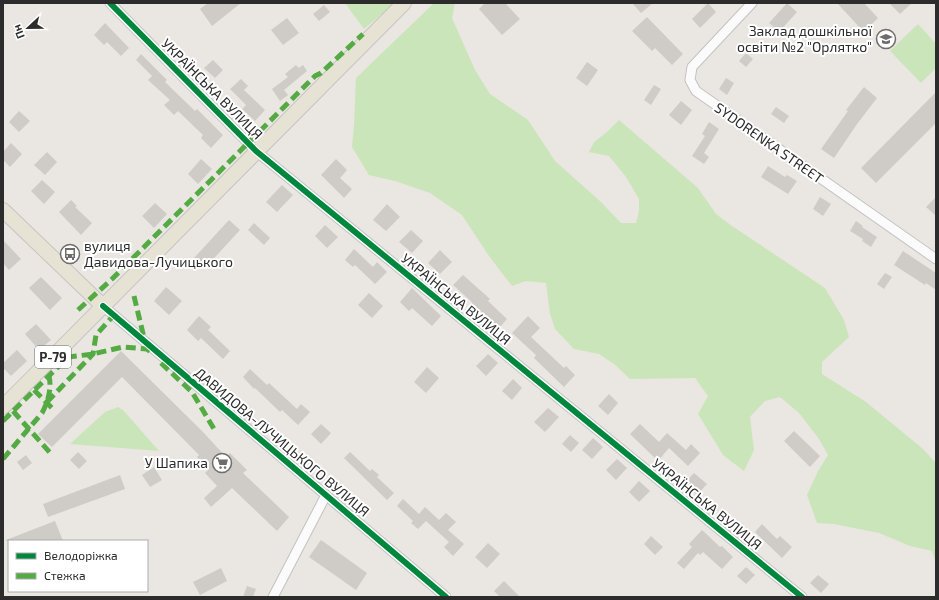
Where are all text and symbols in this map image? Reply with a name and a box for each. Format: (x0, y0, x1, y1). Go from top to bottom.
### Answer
north arrow (8, 8, 48, 48)
place label: Заклад дошкільної освіти №2 "Орлятко" (737, 22, 872, 55)
text: Пн (10, 23, 27, 41)
school or university icon: Заклад дошкільної освіти №2 "Орлятко" (875, 28, 897, 50)
street label: УКРАЇНСЬКА ВУЛИЦЯ (158, 35, 266, 143)
street label: SYDORENKA STREET (712, 99, 827, 187)
place label: вулиця Давидова-Лучицького (84, 237, 233, 270)
bus stop icon: вулиця Давидова-Лучицького (59, 243, 81, 265)
street label: УКРАЇНСЬКА ВУЛИЦЯ (398, 249, 514, 348)
road number: Р-79 (35, 346, 71, 368)
street label: ДАВИДОВА-ЛУЧИЦЬКОГО ВУЛИЦЯ (191, 363, 373, 520)
supermarket icon: У Шапика (211, 452, 233, 474)
place label: У Шапика (145, 454, 208, 471)
street label: УКРАЇНСЬКА ВУЛИЦЯ (649, 454, 765, 553)
legend (8, 540, 148, 592)
text: Велодоріжка (44, 548, 118, 562)
text: Стежка (44, 568, 86, 582)

